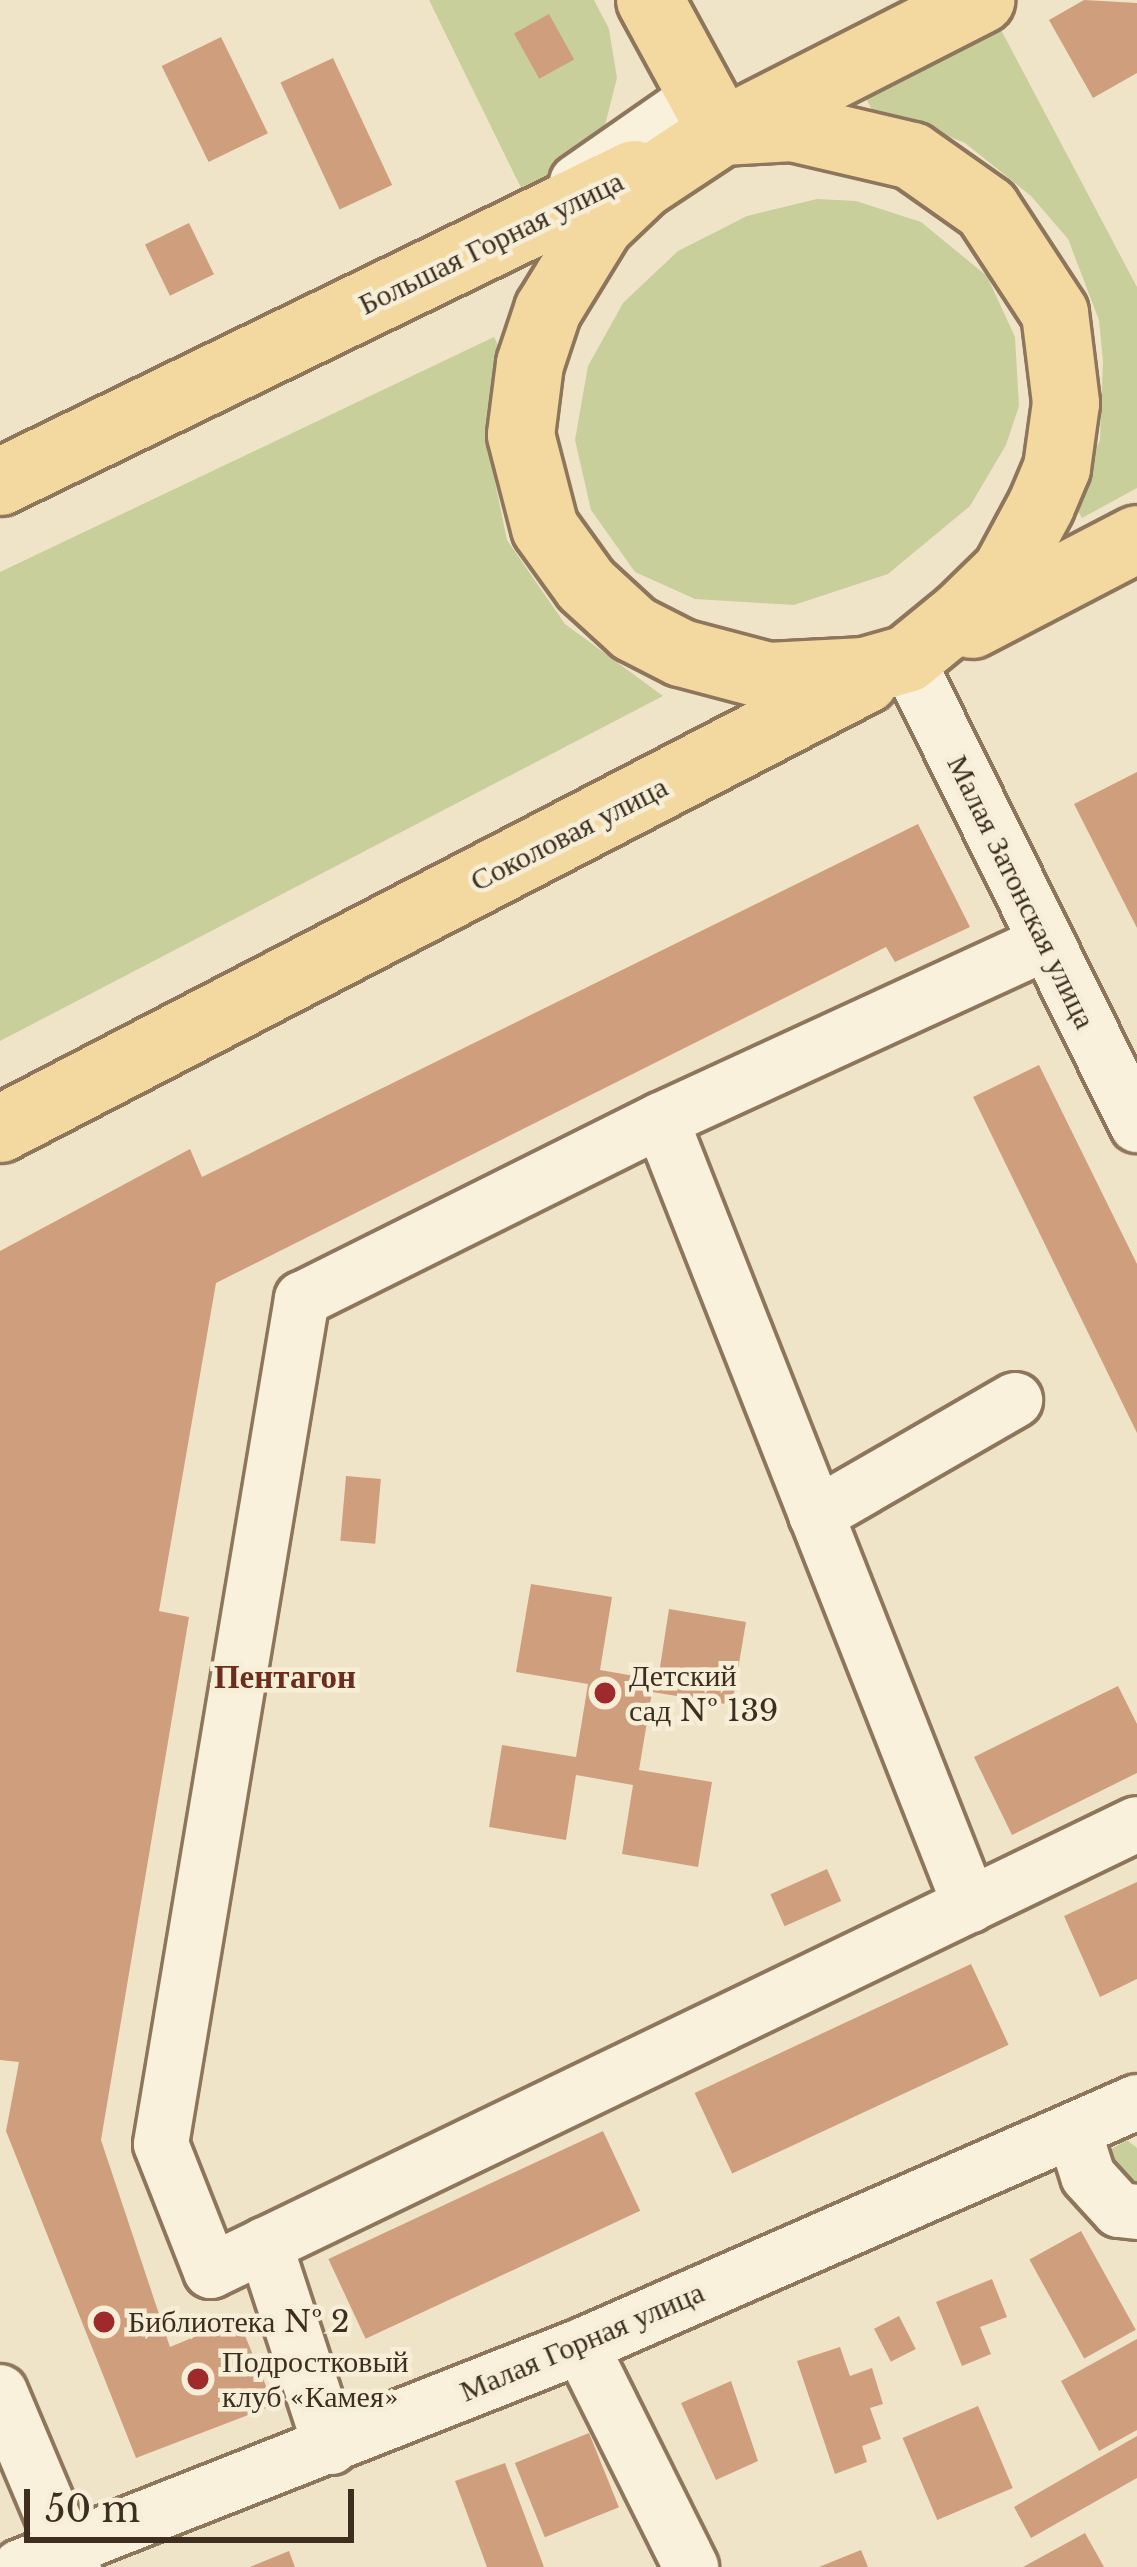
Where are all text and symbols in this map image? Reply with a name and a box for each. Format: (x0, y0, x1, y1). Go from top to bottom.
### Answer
street label: Большая Горная улица (353, 163, 629, 323)
street label: Малая Затонская улица (939, 750, 1103, 1034)
street label: Соколовая улица (465, 769, 673, 899)
district label: Пентагон (214, 1657, 356, 1697)
place label: Детский сад № 139 (629, 1658, 778, 1728)
marker: Детский сад № 139 (592, 1680, 618, 1706)
street label: Малая Горная улица (455, 2274, 709, 2410)
place label: Библиотека № 2 (128, 2304, 350, 2340)
marker: Библиотека № 2 (91, 2309, 117, 2335)
place label: Подростковый клуб «Камея» (222, 2344, 409, 2414)
marker: Подростковый клуб «Камея» (185, 2366, 211, 2392)
scale bar (30, 2465, 360, 2539)
text: 50 m (45, 2487, 140, 2532)

